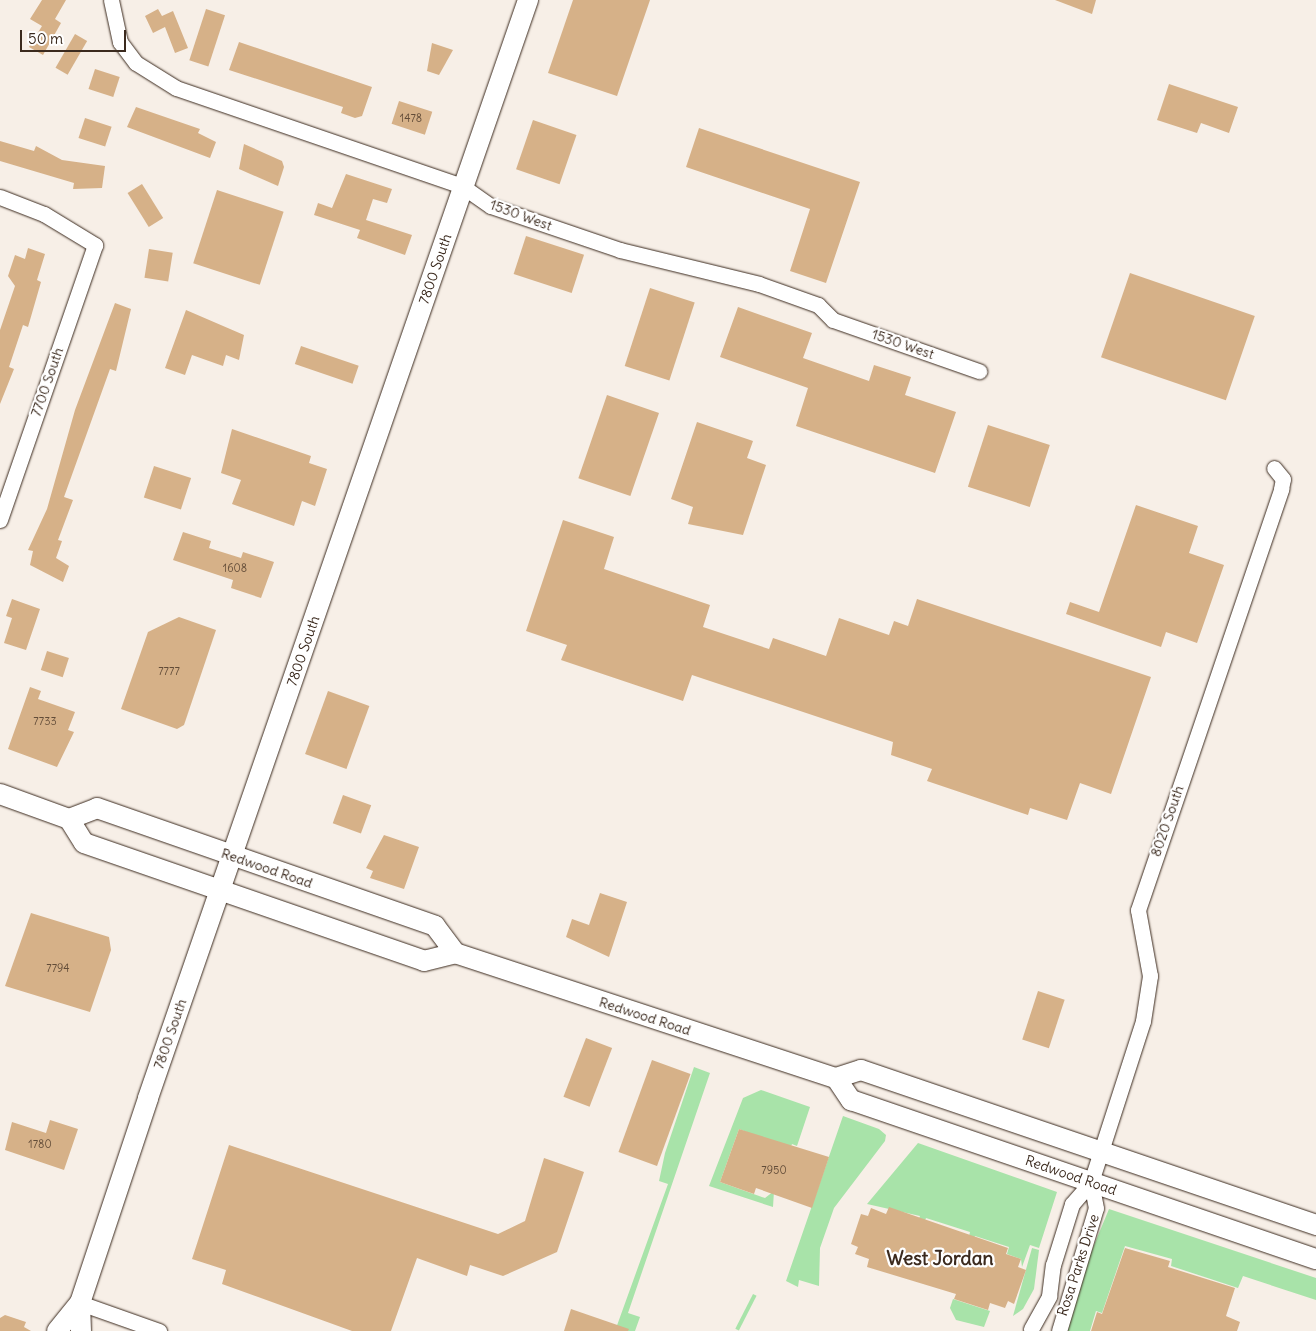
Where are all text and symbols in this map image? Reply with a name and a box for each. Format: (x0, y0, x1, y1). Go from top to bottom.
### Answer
scale bar (22, 20, 129, 52)
text: 50 m (28, 29, 63, 48)
house number: 1478 (400, 111, 422, 125)
street label: 1530 West (488, 196, 554, 234)
street label: 7800 South (415, 232, 455, 306)
street label: 1530 West (870, 325, 936, 363)
street label: 7700 South (27, 345, 67, 419)
house number: 1608 (223, 561, 247, 575)
street label: 7800 South (283, 614, 323, 688)
house number: 7777 (158, 664, 180, 678)
house number: 7733 (33, 714, 57, 728)
street label: 8020 South (1147, 783, 1187, 859)
street label: Redwood Road (219, 845, 315, 891)
house number: 7794 (46, 961, 70, 975)
street label: Redwood Road (597, 993, 693, 1039)
street label: 7800 South (150, 997, 190, 1071)
house number: 1780 (28, 1137, 52, 1151)
street label: Redwood Road (1023, 1152, 1119, 1198)
house number: 7950 (761, 1163, 787, 1177)
street label: Rosa Parks Drive (1054, 1212, 1102, 1318)
district label: West Jordan (886, 1248, 994, 1270)

